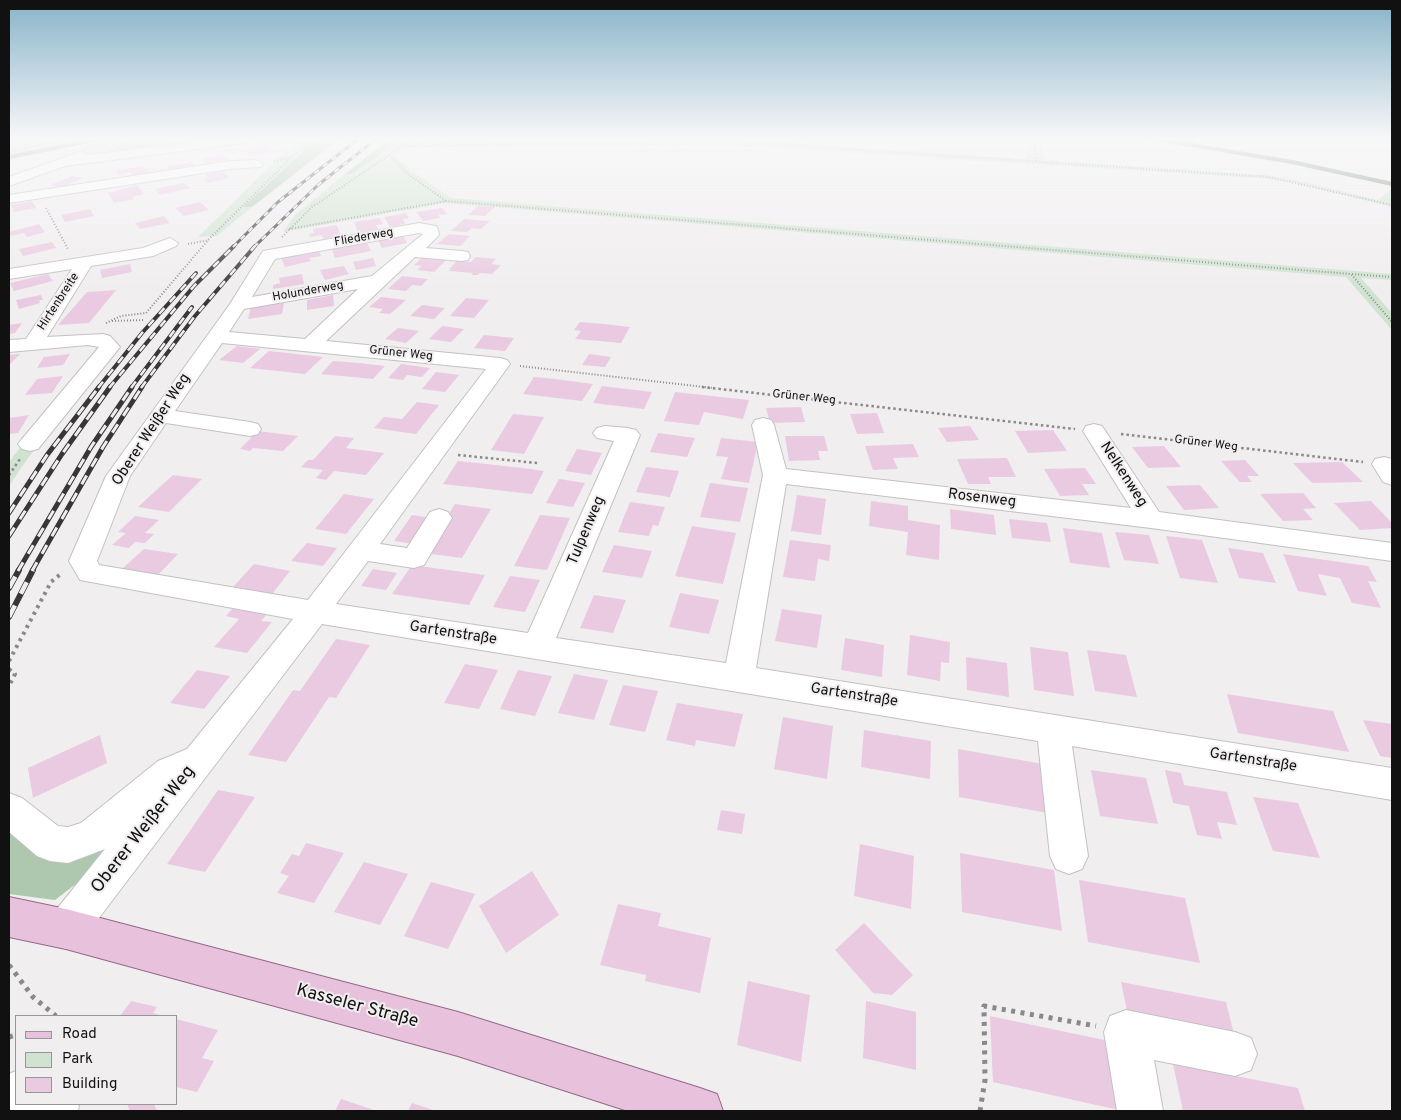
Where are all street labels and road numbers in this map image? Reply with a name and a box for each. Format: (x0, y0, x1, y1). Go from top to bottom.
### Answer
street label: Fliederweg (333, 226, 395, 250)
street label: Hirtenbreite (35, 271, 83, 333)
street label: Holunderweg (271, 279, 345, 305)
street label: Grüner Weg (368, 343, 434, 365)
street label: Oberer Weißer Weg (109, 371, 195, 489)
street label: Grüner Weg (771, 387, 837, 409)
street label: Grüner Weg (1173, 433, 1239, 455)
street label: Nelkenweg (1095, 439, 1151, 511)
street label: Rosenweg (947, 486, 1017, 512)
street label: Tulpenweg (564, 494, 610, 568)
street label: Gartenstraße (408, 618, 498, 650)
street label: Gartenstraße (809, 680, 899, 712)
street label: Gartenstraße (1208, 745, 1298, 777)
street label: Oberer Weißer Weg (87, 762, 201, 898)
street label: Kasseler Straße (293, 980, 421, 1034)

